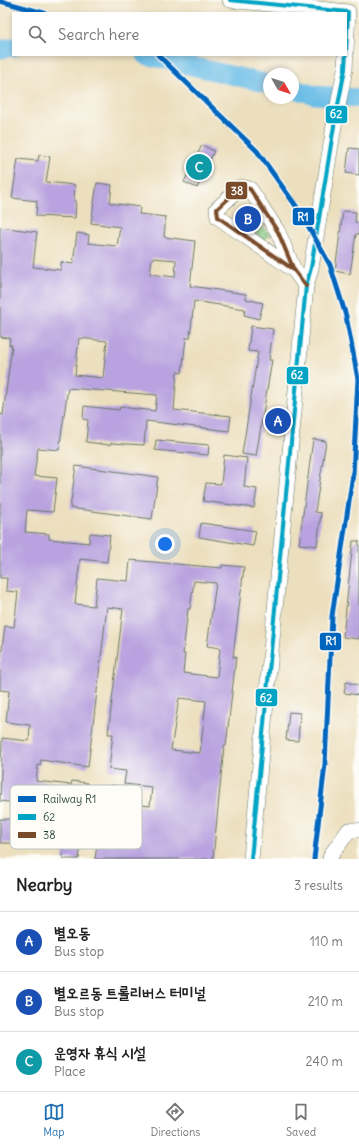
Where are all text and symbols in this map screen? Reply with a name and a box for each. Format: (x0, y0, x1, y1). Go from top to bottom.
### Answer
search box (12, 12, 347, 56)
icon: search (26, 23, 48, 45)
text: Search here (58, 25, 139, 44)
north arrow (263, 68, 299, 104)
line badge: 62 (325, 105, 348, 124)
text: 62 (330, 107, 342, 121)
pin: C (186, 152, 212, 182)
line badge: 38 (225, 181, 248, 200)
text: 38 (231, 184, 243, 198)
pin: B (235, 204, 261, 234)
line badge: R1 (292, 207, 315, 226)
text: R1 (297, 210, 309, 224)
line badge: 62 (286, 366, 309, 385)
text: 62 (291, 368, 303, 382)
pin: A (265, 406, 291, 436)
your location (155, 534, 175, 554)
line badge: R1 (319, 632, 342, 651)
text: R1 (325, 634, 337, 648)
line badge: 62 (255, 688, 278, 707)
text: 62 (260, 691, 272, 705)
legend (10, 785, 142, 849)
text: Railway R1 (43, 792, 96, 806)
text: 62 (43, 810, 55, 824)
text: 38 (43, 828, 56, 842)
text: Nearby (16, 874, 72, 896)
text: 3 results (294, 877, 343, 894)
text: 별오동 (54, 923, 90, 942)
text: A (25, 933, 33, 950)
text: 110 m (310, 933, 343, 950)
text: Bus stop (54, 943, 104, 960)
text: 별오르동 트롤리버스 터미널 (54, 983, 206, 1002)
text: B (25, 993, 33, 1010)
text: 210 m (308, 993, 343, 1010)
text: Bus stop (54, 1003, 104, 1020)
text: 운영자 휴식 시설 (54, 1043, 146, 1062)
text: C (25, 1053, 33, 1070)
text: 240 m (306, 1053, 343, 1070)
text: Place (54, 1063, 85, 1080)
tab: Map (43, 1101, 65, 1139)
tab: Directions (151, 1101, 200, 1139)
tab: Saved (286, 1101, 316, 1139)

